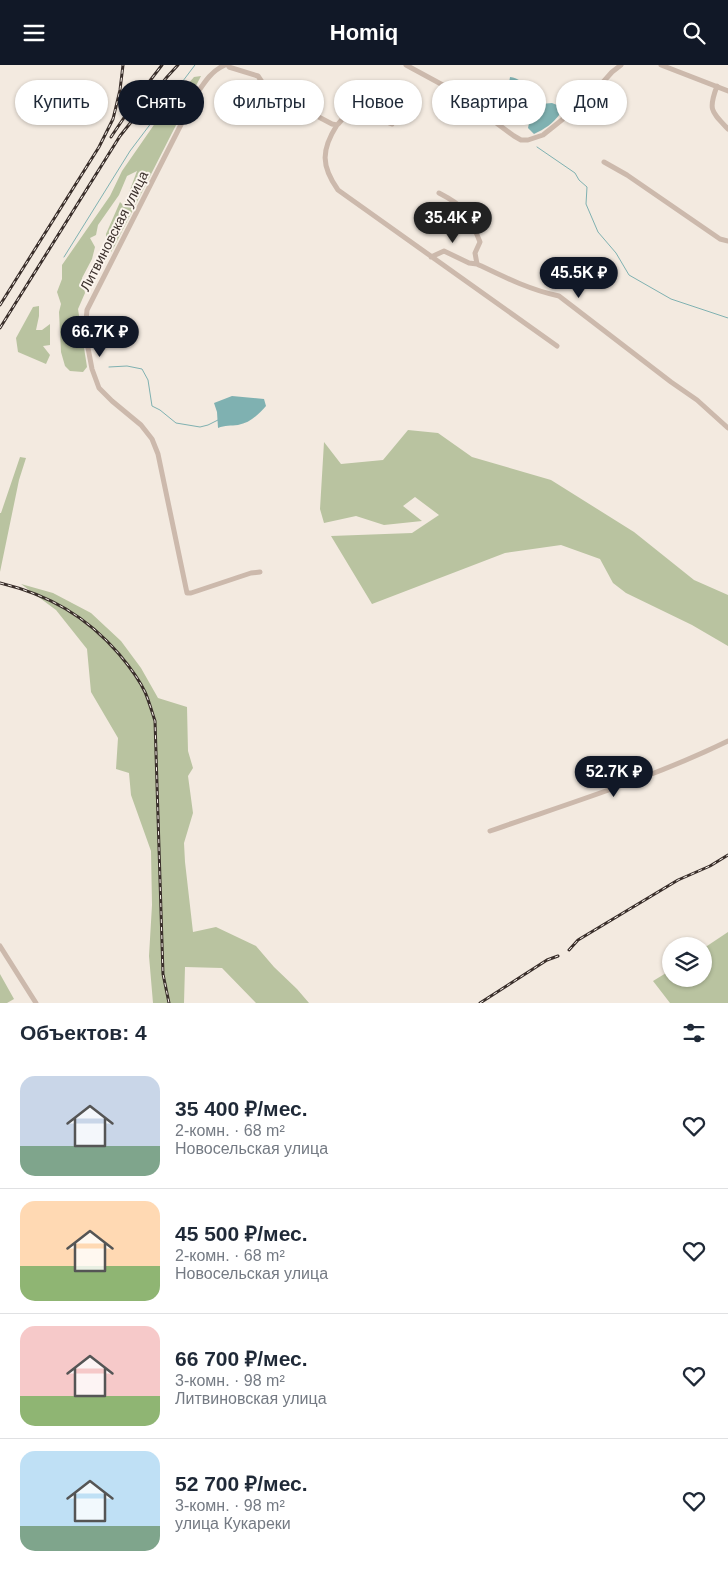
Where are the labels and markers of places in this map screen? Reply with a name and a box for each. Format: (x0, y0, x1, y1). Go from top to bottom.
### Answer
pin: 35.4K ₽ (407, 201, 499, 244)
pin: 45.5K ₽ (533, 257, 625, 299)
pin: 66.7K ₽ (54, 315, 146, 358)
pin: 52.7K ₽ (568, 755, 660, 798)

